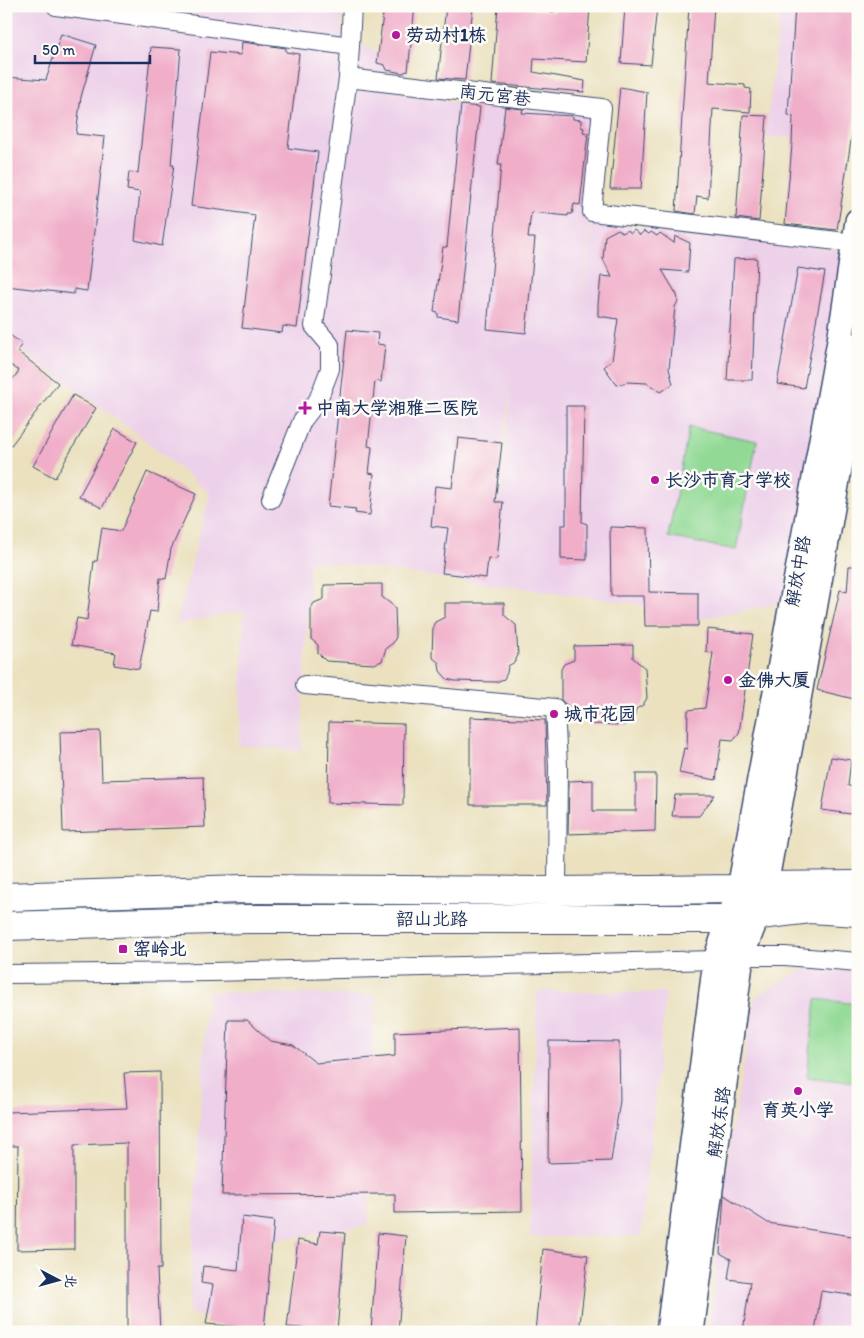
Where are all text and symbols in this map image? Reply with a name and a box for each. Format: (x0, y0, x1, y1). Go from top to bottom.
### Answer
place label: 劳动村1栋 (406, 24, 486, 46)
marker: 劳动村1栋 (390, 29, 402, 41)
scale bar (35, 32, 150, 64)
text: 50 m (42, 41, 75, 59)
street label: 南元宫巷 (458, 80, 532, 110)
place label: 中南大学湘雅二医院 (316, 397, 478, 419)
marker: 中南大学湘雅二医院 (298, 401, 312, 415)
place label: 长沙市育才学校 (665, 469, 791, 491)
marker: 长沙市育才学校 (649, 474, 661, 486)
street label: 解放中路 (781, 534, 815, 608)
place label: 金佛大厦 (738, 669, 810, 691)
marker: 金佛大厦 (722, 674, 734, 686)
place label: 城市花园 (564, 703, 636, 725)
marker: 城市花园 (548, 708, 560, 720)
street label: 韶山北路 (396, 908, 468, 930)
place label: 窑岭北 (133, 938, 187, 960)
marker: 窑岭北 (117, 943, 129, 955)
street label: 解放东路 (703, 1085, 735, 1159)
marker: 育英小学 (792, 1085, 804, 1097)
place label: 育英小学 (762, 1099, 834, 1121)
north arrow (32, 1256, 82, 1306)
text: 北 (61, 1273, 80, 1289)

